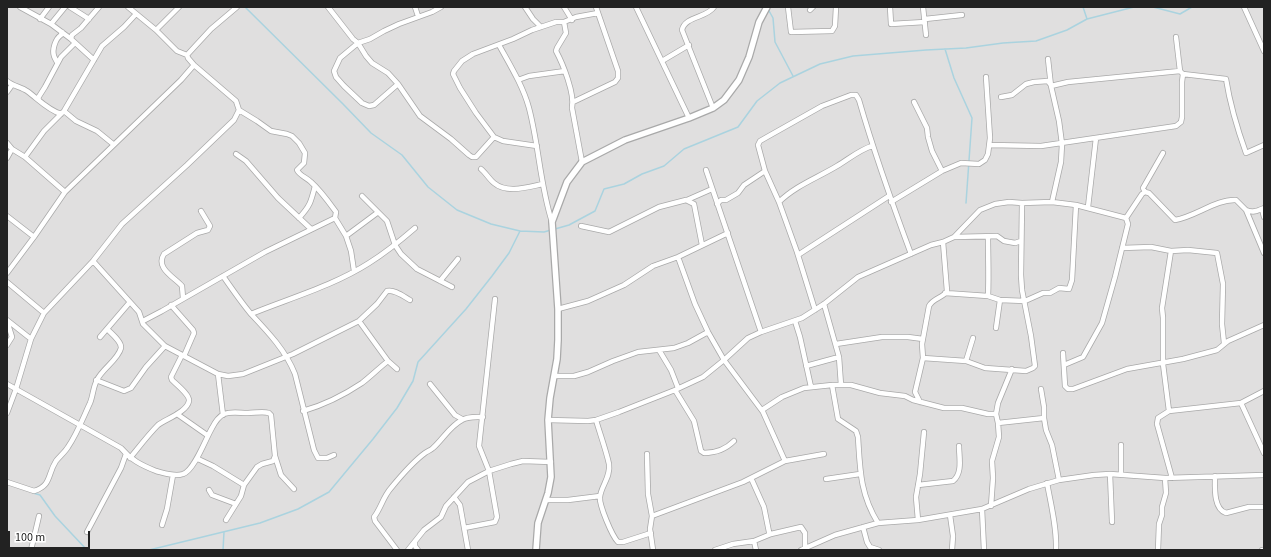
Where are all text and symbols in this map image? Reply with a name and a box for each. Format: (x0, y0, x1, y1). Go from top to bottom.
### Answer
scale bar (10, 523, 92, 549)
text: 100 m (15, 529, 45, 546)

